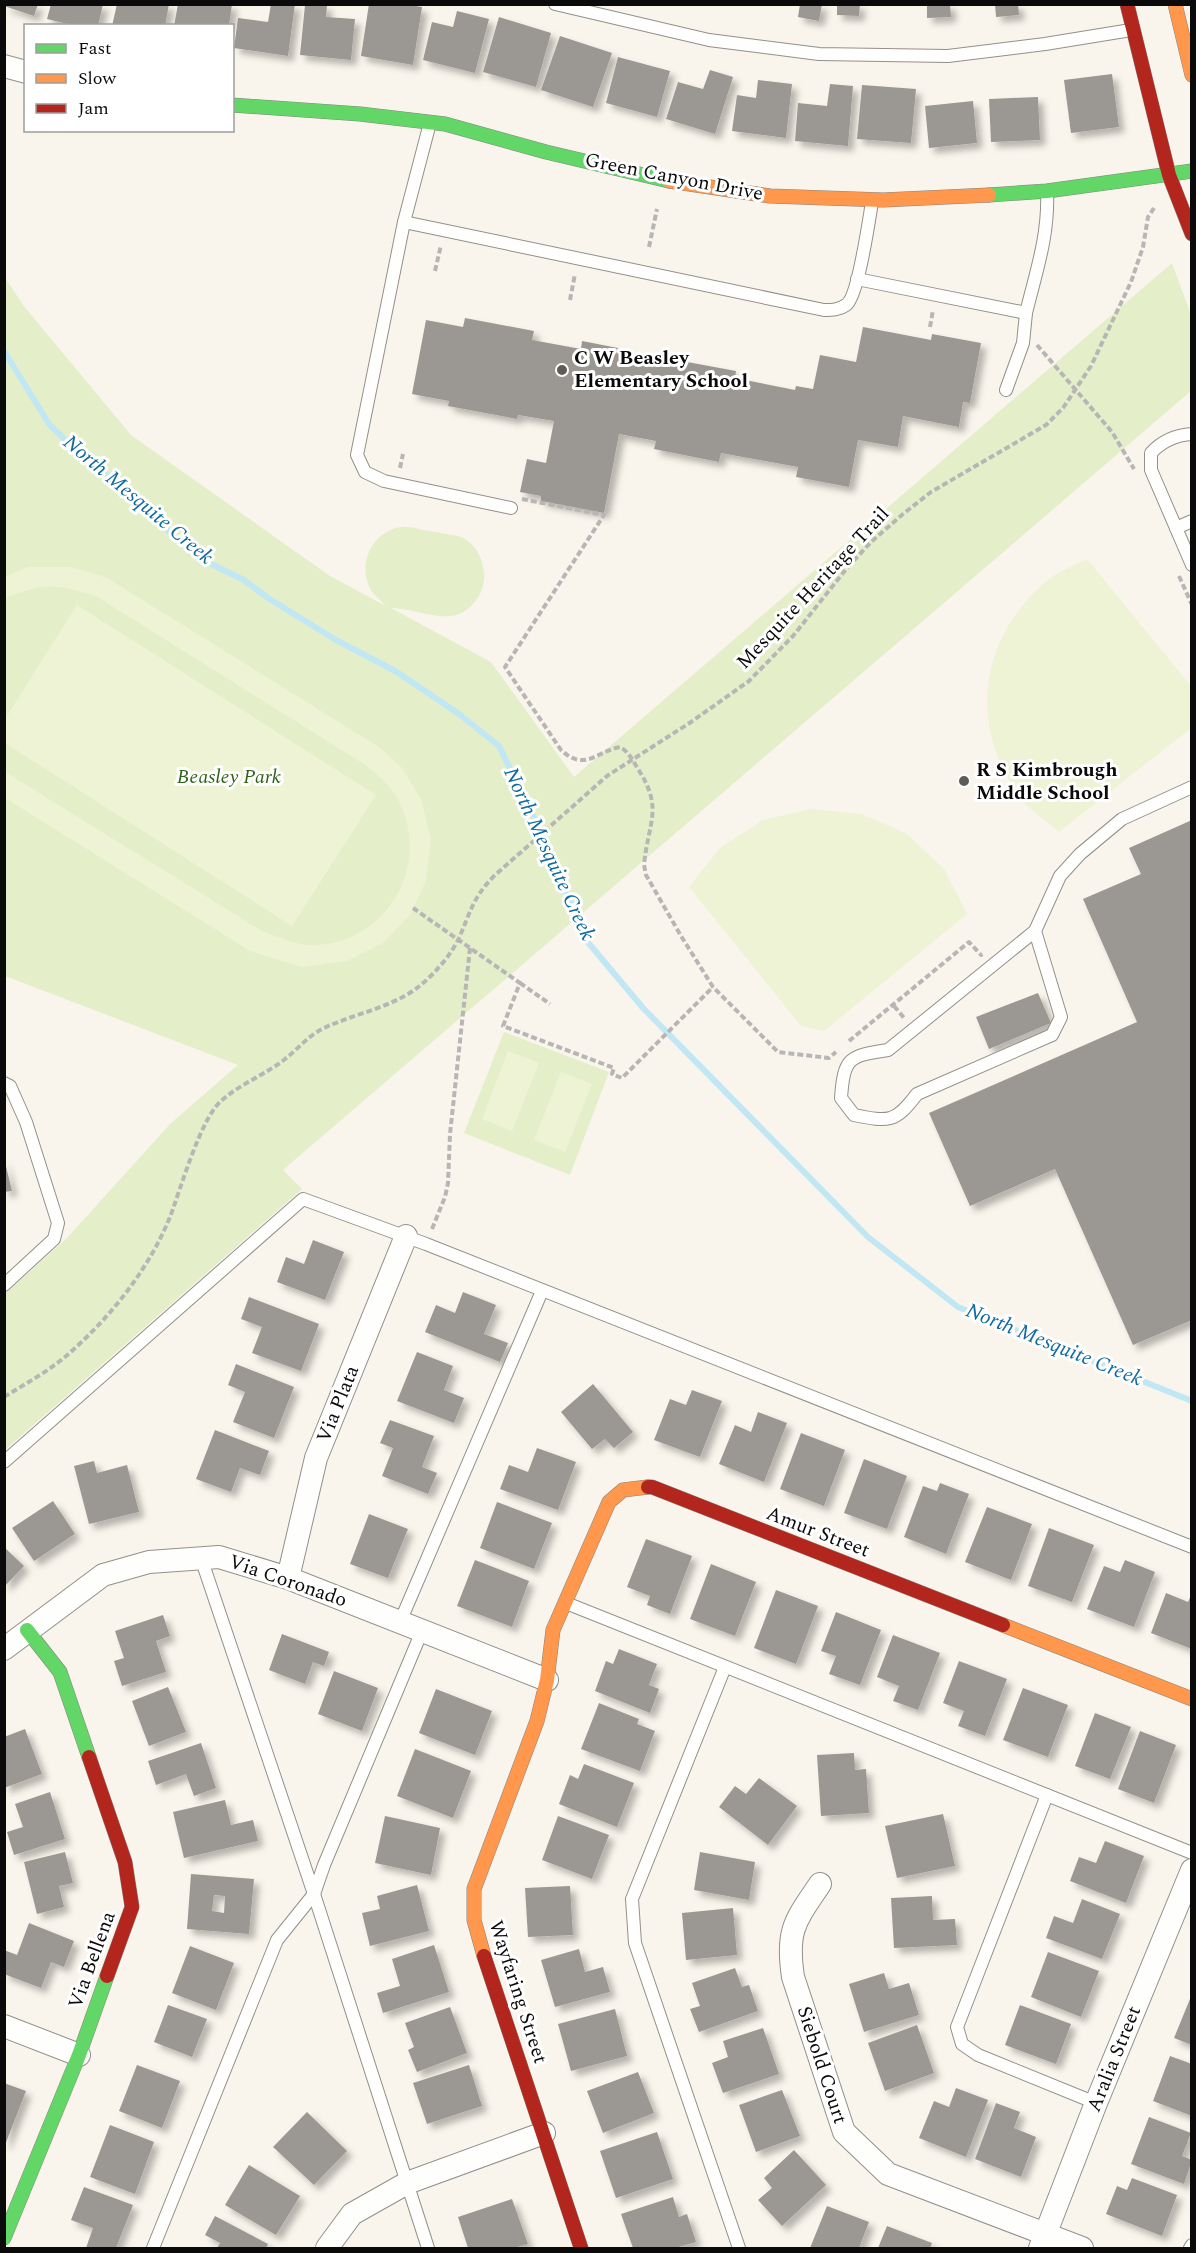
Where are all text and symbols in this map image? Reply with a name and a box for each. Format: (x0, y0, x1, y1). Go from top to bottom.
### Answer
legend (24, 24, 234, 132)
text: Fast (78, 35, 111, 62)
text: Slow (78, 65, 117, 92)
text: Jam (78, 95, 109, 122)
street label: Green Canyon Drive (582, 145, 766, 209)
place label: C W Beasley Elementary School (574, 343, 748, 396)
marker: C W Beasley Elementary School (555, 363, 569, 377)
water label: North Mesquite Creek (56, 427, 221, 573)
street label: Mesquite Heritage Trail (729, 500, 897, 676)
place label: R S Kimbrough Middle School (976, 755, 1118, 808)
park label: Beasley Park (177, 762, 282, 792)
water label: North Mesquite Creek (495, 762, 603, 946)
marker: R S Kimbrough Middle School (957, 774, 971, 788)
water label: North Mesquite Creek (961, 1295, 1148, 1395)
street label: Via Plata (309, 1361, 367, 1447)
street label: Amur Street (762, 1498, 874, 1566)
street label: Via Coronado (225, 1547, 351, 1615)
street label: Via Bellena (61, 1907, 124, 2013)
street label: Wayfaring Street (481, 1916, 555, 2068)
street label: Aralia Street (1079, 2001, 1149, 2117)
street label: Siebold Court (789, 2002, 855, 2128)

